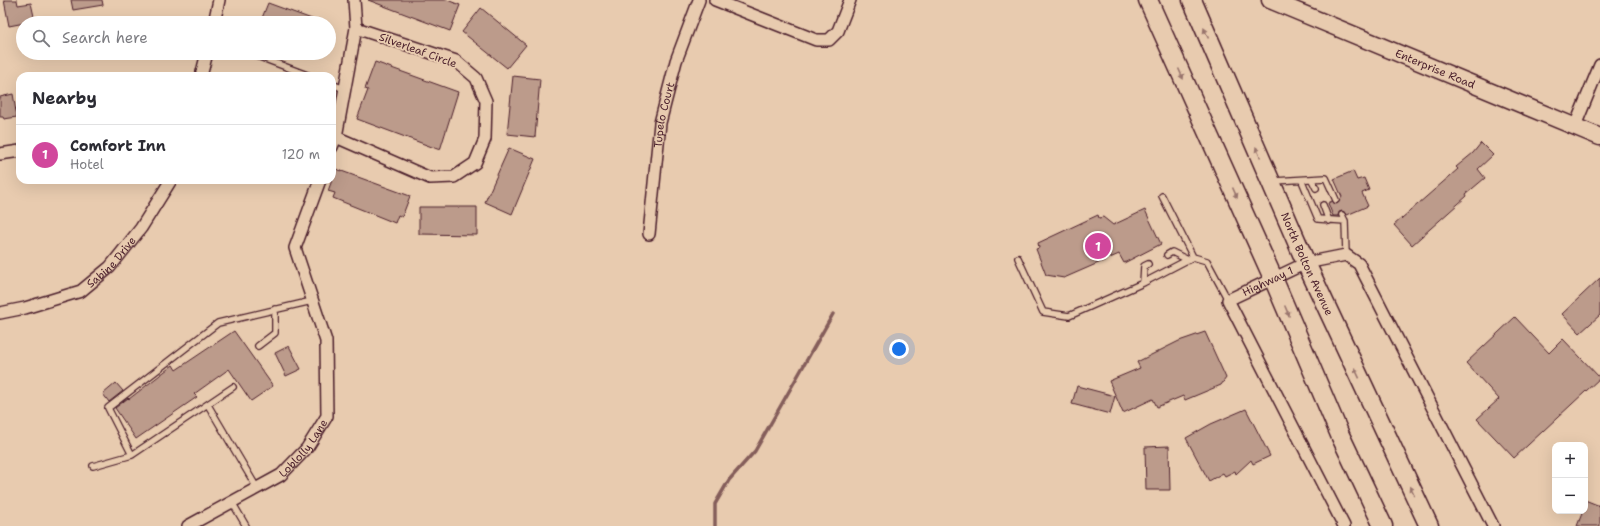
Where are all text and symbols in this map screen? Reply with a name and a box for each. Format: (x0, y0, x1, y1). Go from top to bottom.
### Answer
search box (16, 16, 336, 60)
icon: search (30, 27, 52, 49)
one-way arrow (1203, 27, 1209, 39)
text: Search here (62, 28, 148, 48)
street label: Silverleaf Circle (377, 29, 459, 72)
street label: Enterprise Road (1393, 46, 1478, 92)
one-way arrow (1178, 68, 1185, 80)
street label: Tupelo Court (651, 80, 678, 149)
text: Nearby (32, 87, 97, 109)
text: Comfort Inn (70, 136, 166, 156)
text: 1 (42, 146, 48, 163)
text: 120 m (282, 146, 320, 163)
one-way arrow (1255, 147, 1261, 158)
text: Hotel (70, 156, 104, 173)
one-way arrow (1232, 187, 1238, 199)
street label: North Bolton Avenue (1277, 210, 1337, 318)
pin: 1 (1085, 231, 1111, 261)
street label: Sabine Drive (83, 233, 139, 291)
street label: Highway 1 (1240, 263, 1296, 300)
one-way arrow (1284, 306, 1290, 317)
your location (889, 339, 909, 359)
one-way arrow (1354, 367, 1360, 378)
street label: Loblolly Lane (276, 416, 331, 481)
map controls (1552, 442, 1588, 514)
button: + (1552, 442, 1588, 478)
button: − (1552, 478, 1588, 514)
one-way arrow (1409, 485, 1415, 496)

